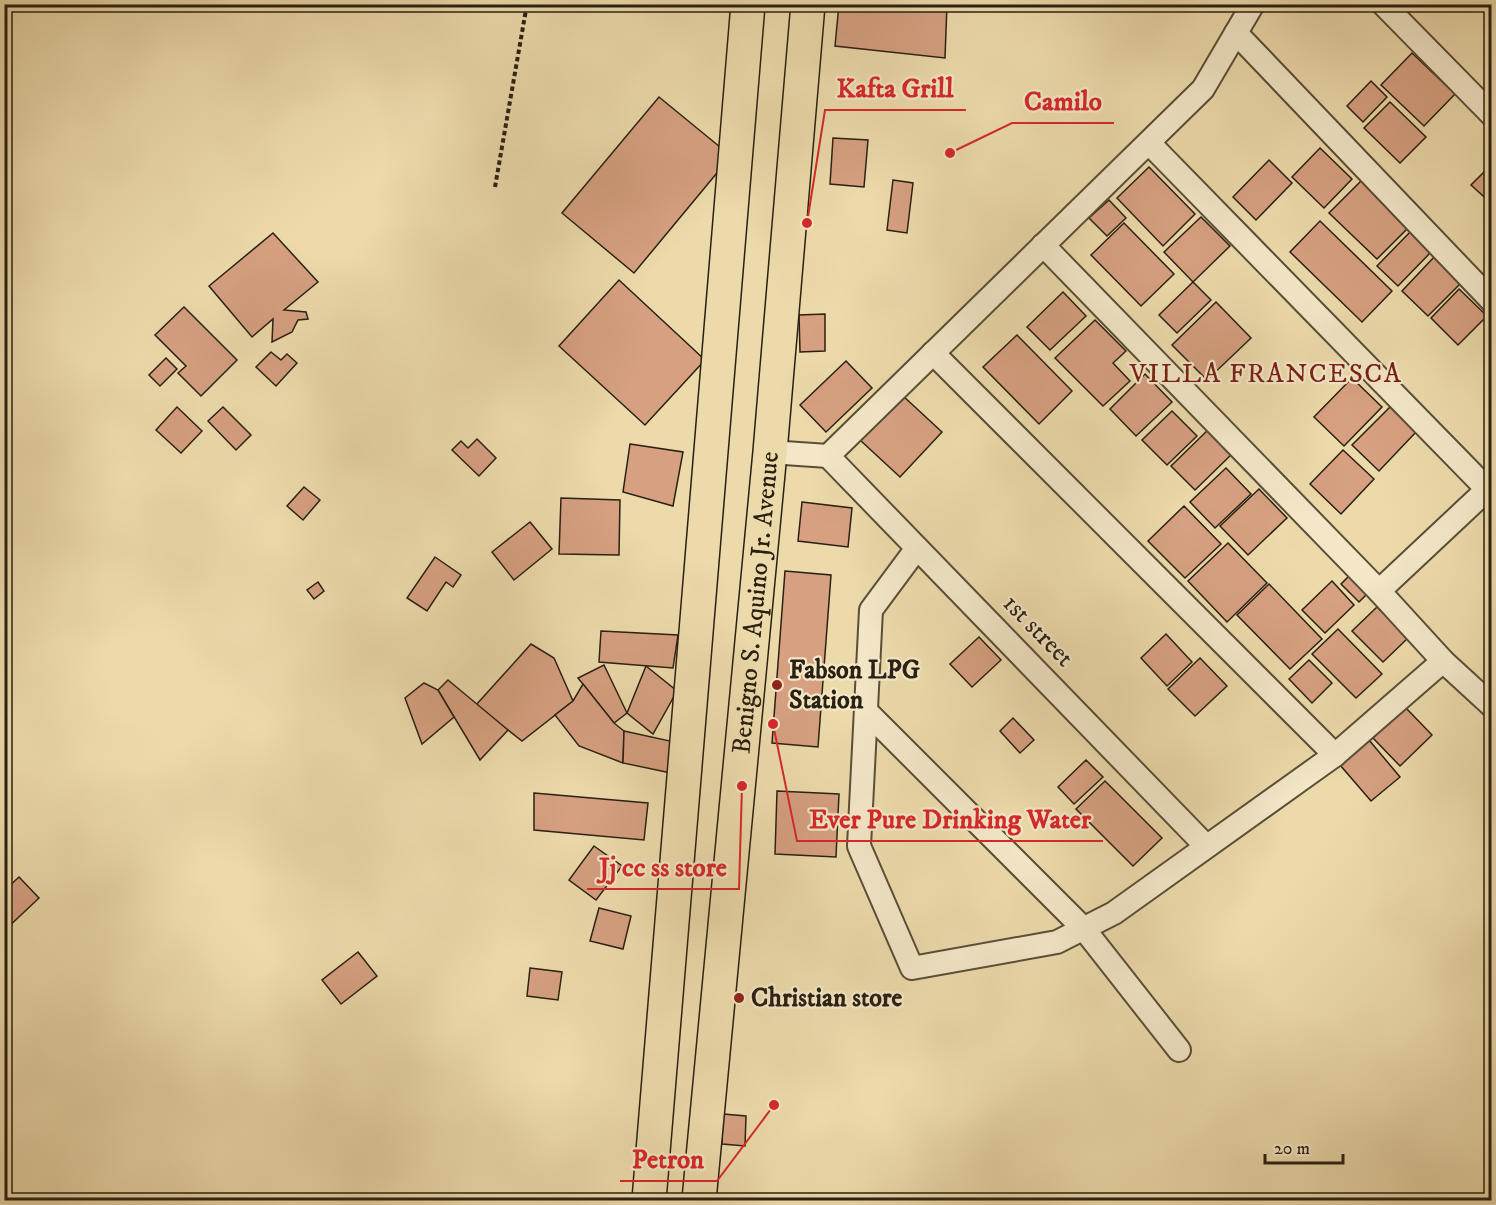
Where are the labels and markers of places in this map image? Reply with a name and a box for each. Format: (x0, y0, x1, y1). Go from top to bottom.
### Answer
callout: Kafta Grill (825, 65, 966, 110)
callout: Camilo (1012, 78, 1114, 123)
place label: Fabson LPG Station (789, 654, 920, 717)
marker: Fabson LPG Station (770, 678, 784, 692)
callout: Ever Pure Drinking Water (797, 796, 1103, 841)
callout: Jj cc ss store (587, 844, 739, 889)
place label: Christian store (751, 982, 902, 1015)
marker: Christian store (732, 991, 746, 1005)
callout: Petron (620, 1136, 717, 1181)

